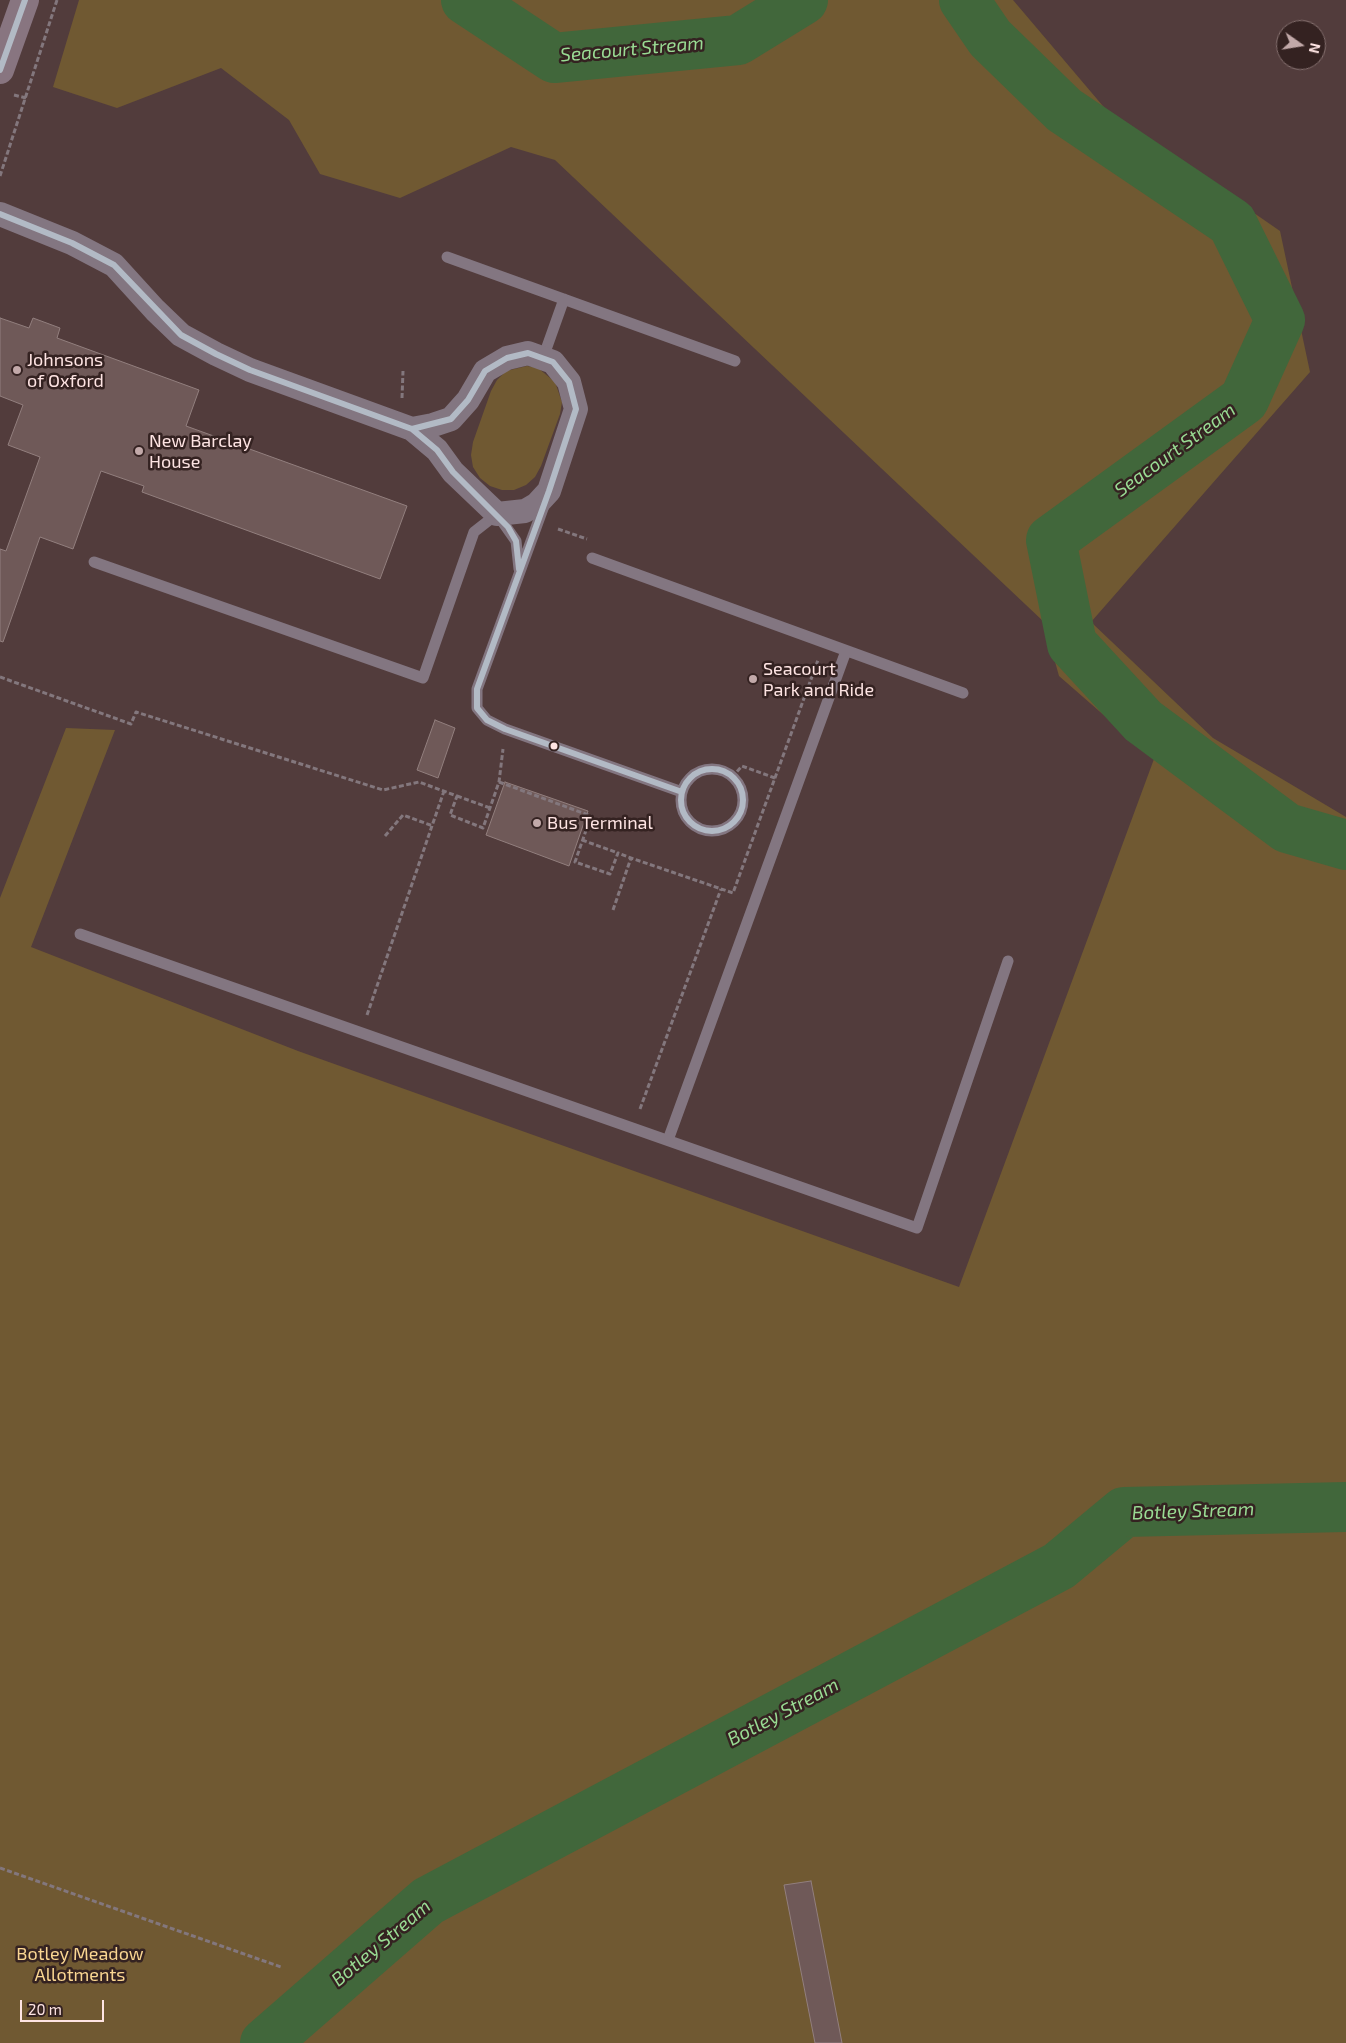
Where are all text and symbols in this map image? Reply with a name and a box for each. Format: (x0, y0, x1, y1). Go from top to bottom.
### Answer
north arrow (1276, 20, 1326, 70)
water label: Seacourt Stream (559, 31, 705, 67)
text: N (1306, 41, 1325, 55)
place label: Johnsons of Oxford (27, 349, 104, 392)
marker: Johnsons of Oxford (11, 364, 23, 376)
water label: Seacourt Stream (1110, 398, 1240, 502)
place label: New Barclay House (149, 430, 252, 472)
marker: New Barclay House (133, 445, 145, 457)
place label: Seacourt Park and Ride (763, 658, 874, 701)
marker: Seacourt Park and Ride (747, 673, 759, 685)
unlabelled marker (549, 741, 559, 751)
place label: Bus Terminal (547, 812, 653, 834)
marker: Bus Terminal (531, 817, 543, 829)
water label: Botley Stream (1131, 1497, 1255, 1525)
water label: Botley Stream (724, 1673, 842, 1751)
water label: Botley Stream (327, 1895, 435, 1991)
park label: Botley Meadow Allotments (16, 1943, 144, 1986)
scale bar (22, 1990, 106, 2022)
text: 20 m (28, 2000, 62, 2018)

